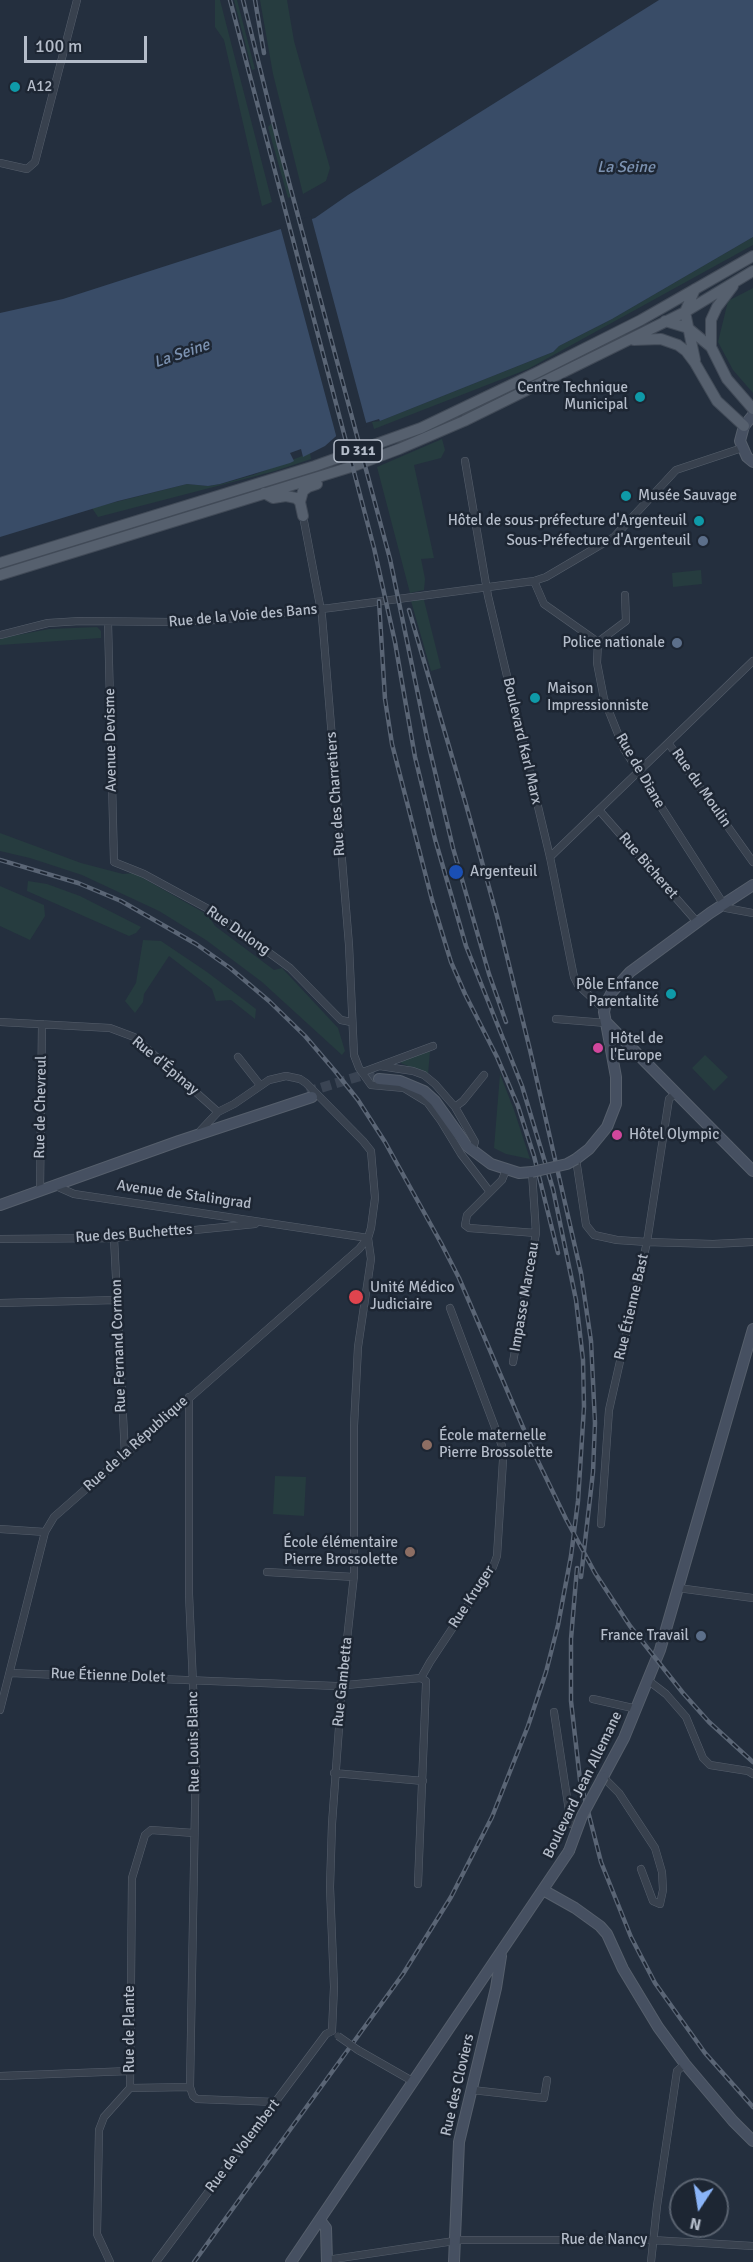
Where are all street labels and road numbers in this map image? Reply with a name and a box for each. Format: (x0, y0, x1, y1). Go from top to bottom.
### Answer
road number: D 311 (334, 440, 382, 462)
street label: Rue de la Voie des Bans (168, 601, 318, 631)
street label: Boulevard Karl Marx (499, 676, 545, 806)
street label: Avenue Devisme (101, 688, 121, 792)
street label: Rue de Diane (611, 730, 669, 812)
street label: Rue des Charretiers (323, 731, 349, 857)
street label: Rue du Moulin (667, 745, 735, 831)
street label: Rue Bicheret (614, 829, 682, 903)
street label: Rue Dulong (203, 902, 273, 960)
street label: Rue d'Épinay (128, 1033, 202, 1099)
street label: Rue de Chevreul (31, 1055, 51, 1159)
street label: Avenue de Stalingrad (116, 1177, 252, 1213)
street label: Rue des Buchettes (75, 1221, 193, 1247)
street label: Impasse Marceau (506, 1241, 544, 1353)
street label: Rue Étienne Bast (611, 1252, 653, 1362)
street label: Rue Fernand Cormon (108, 1279, 130, 1413)
street label: Rue de la République (80, 1392, 192, 1496)
street label: Rue Kruger (445, 1562, 499, 1632)
street label: Rue Gambetta (329, 1636, 357, 1728)
street label: Rue Étienne Dolet (50, 1665, 166, 1687)
street label: Rue Louis Blanc (184, 1691, 204, 1793)
street label: Boulevard Jean Allemane (540, 1709, 626, 1861)
street label: Rue de Plante (121, 1985, 139, 2073)
street label: Rue des Cloviers (438, 2032, 478, 2138)
street label: Rue de Volembert (202, 2096, 284, 2196)
street label: Rue de Nancy (561, 2231, 647, 2249)

